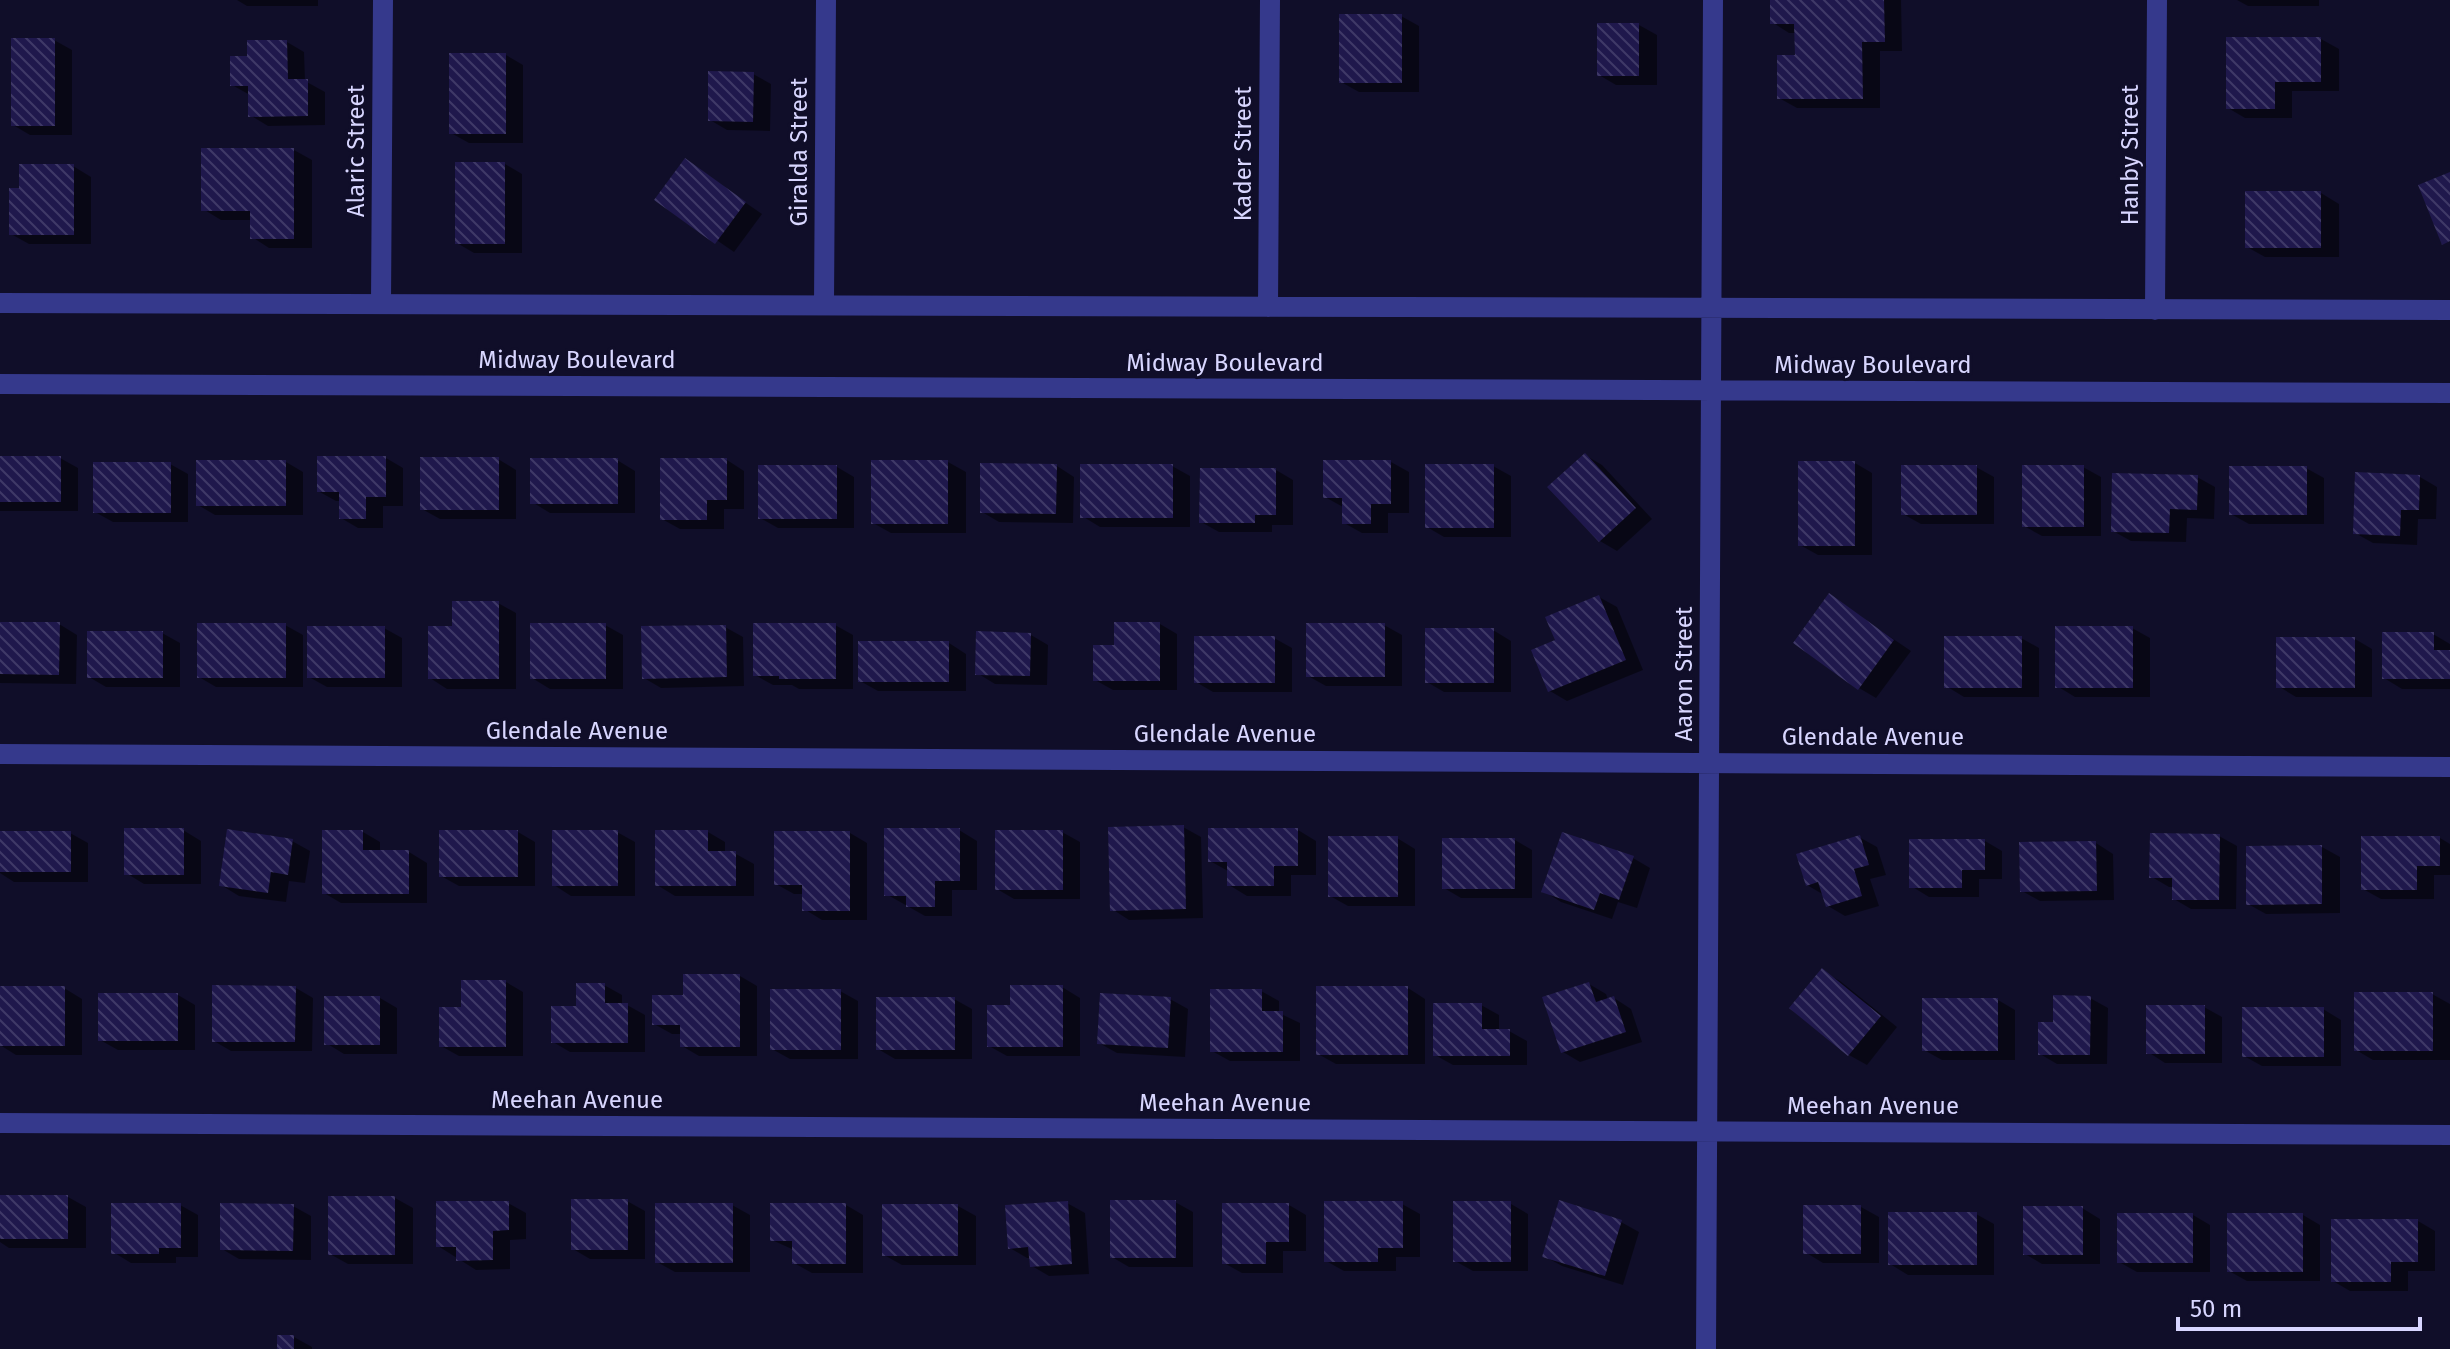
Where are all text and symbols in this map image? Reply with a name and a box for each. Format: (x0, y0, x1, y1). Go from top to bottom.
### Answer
street label: Giralda Street (785, 77, 813, 226)
street label: Alaric Street (342, 84, 370, 217)
street label: Hanby Street (2116, 84, 2144, 225)
street label: Kader Street (1229, 86, 1257, 222)
street label: Midway Boulevard (478, 346, 676, 374)
street label: Midway Boulevard (1126, 349, 1324, 377)
street label: Midway Boulevard (1774, 351, 1972, 379)
street label: Aaron Street (1670, 606, 1698, 741)
street label: Glendale Avenue (486, 717, 668, 745)
street label: Glendale Avenue (1134, 720, 1316, 748)
street label: Glendale Avenue (1782, 723, 1964, 751)
street label: Meehan Avenue (491, 1086, 663, 1114)
street label: Meehan Avenue (1139, 1089, 1311, 1117)
street label: Meehan Avenue (1787, 1092, 1959, 1120)
scale bar (2178, 1281, 2420, 1331)
text: 50 m (2190, 1295, 2242, 1323)

